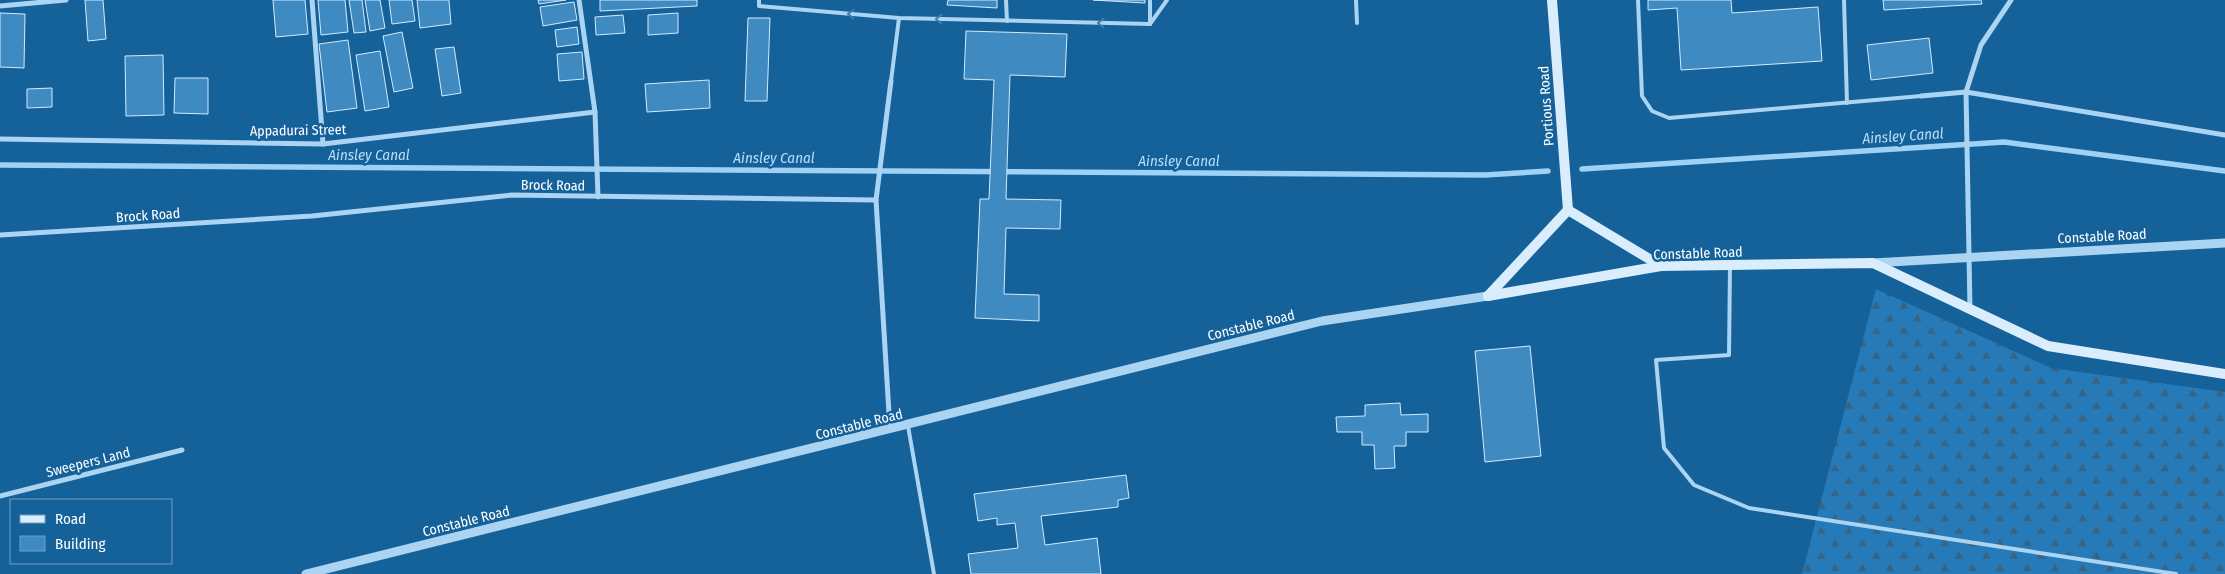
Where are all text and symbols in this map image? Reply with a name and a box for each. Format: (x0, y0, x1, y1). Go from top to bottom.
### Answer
one-way arrow (846, 9, 854, 20)
one-way arrow (934, 14, 942, 24)
one-way arrow (1097, 18, 1104, 28)
street label: Portious Road (1535, 65, 1558, 147)
street label: Appadurai Street (250, 121, 347, 140)
water label: Ainsley Canal (1861, 124, 1944, 148)
water label: Ainsley Canal (327, 146, 410, 164)
water label: Ainsley Canal (732, 149, 815, 167)
water label: Ainsley Canal (1137, 152, 1220, 170)
street label: Brock Road (521, 176, 585, 195)
street label: Brock Road (115, 205, 181, 226)
street label: Constable Road (2057, 226, 2147, 247)
street label: Constable Road (1653, 243, 1743, 264)
street label: Constable Road (1206, 306, 1296, 345)
street label: Constable Road (814, 405, 904, 444)
street label: Sweepers Land (44, 444, 132, 481)
legend (10, 499, 172, 564)
street label: Constable Road (421, 502, 511, 541)
text: Road (55, 510, 86, 528)
text: Building (55, 535, 106, 553)

